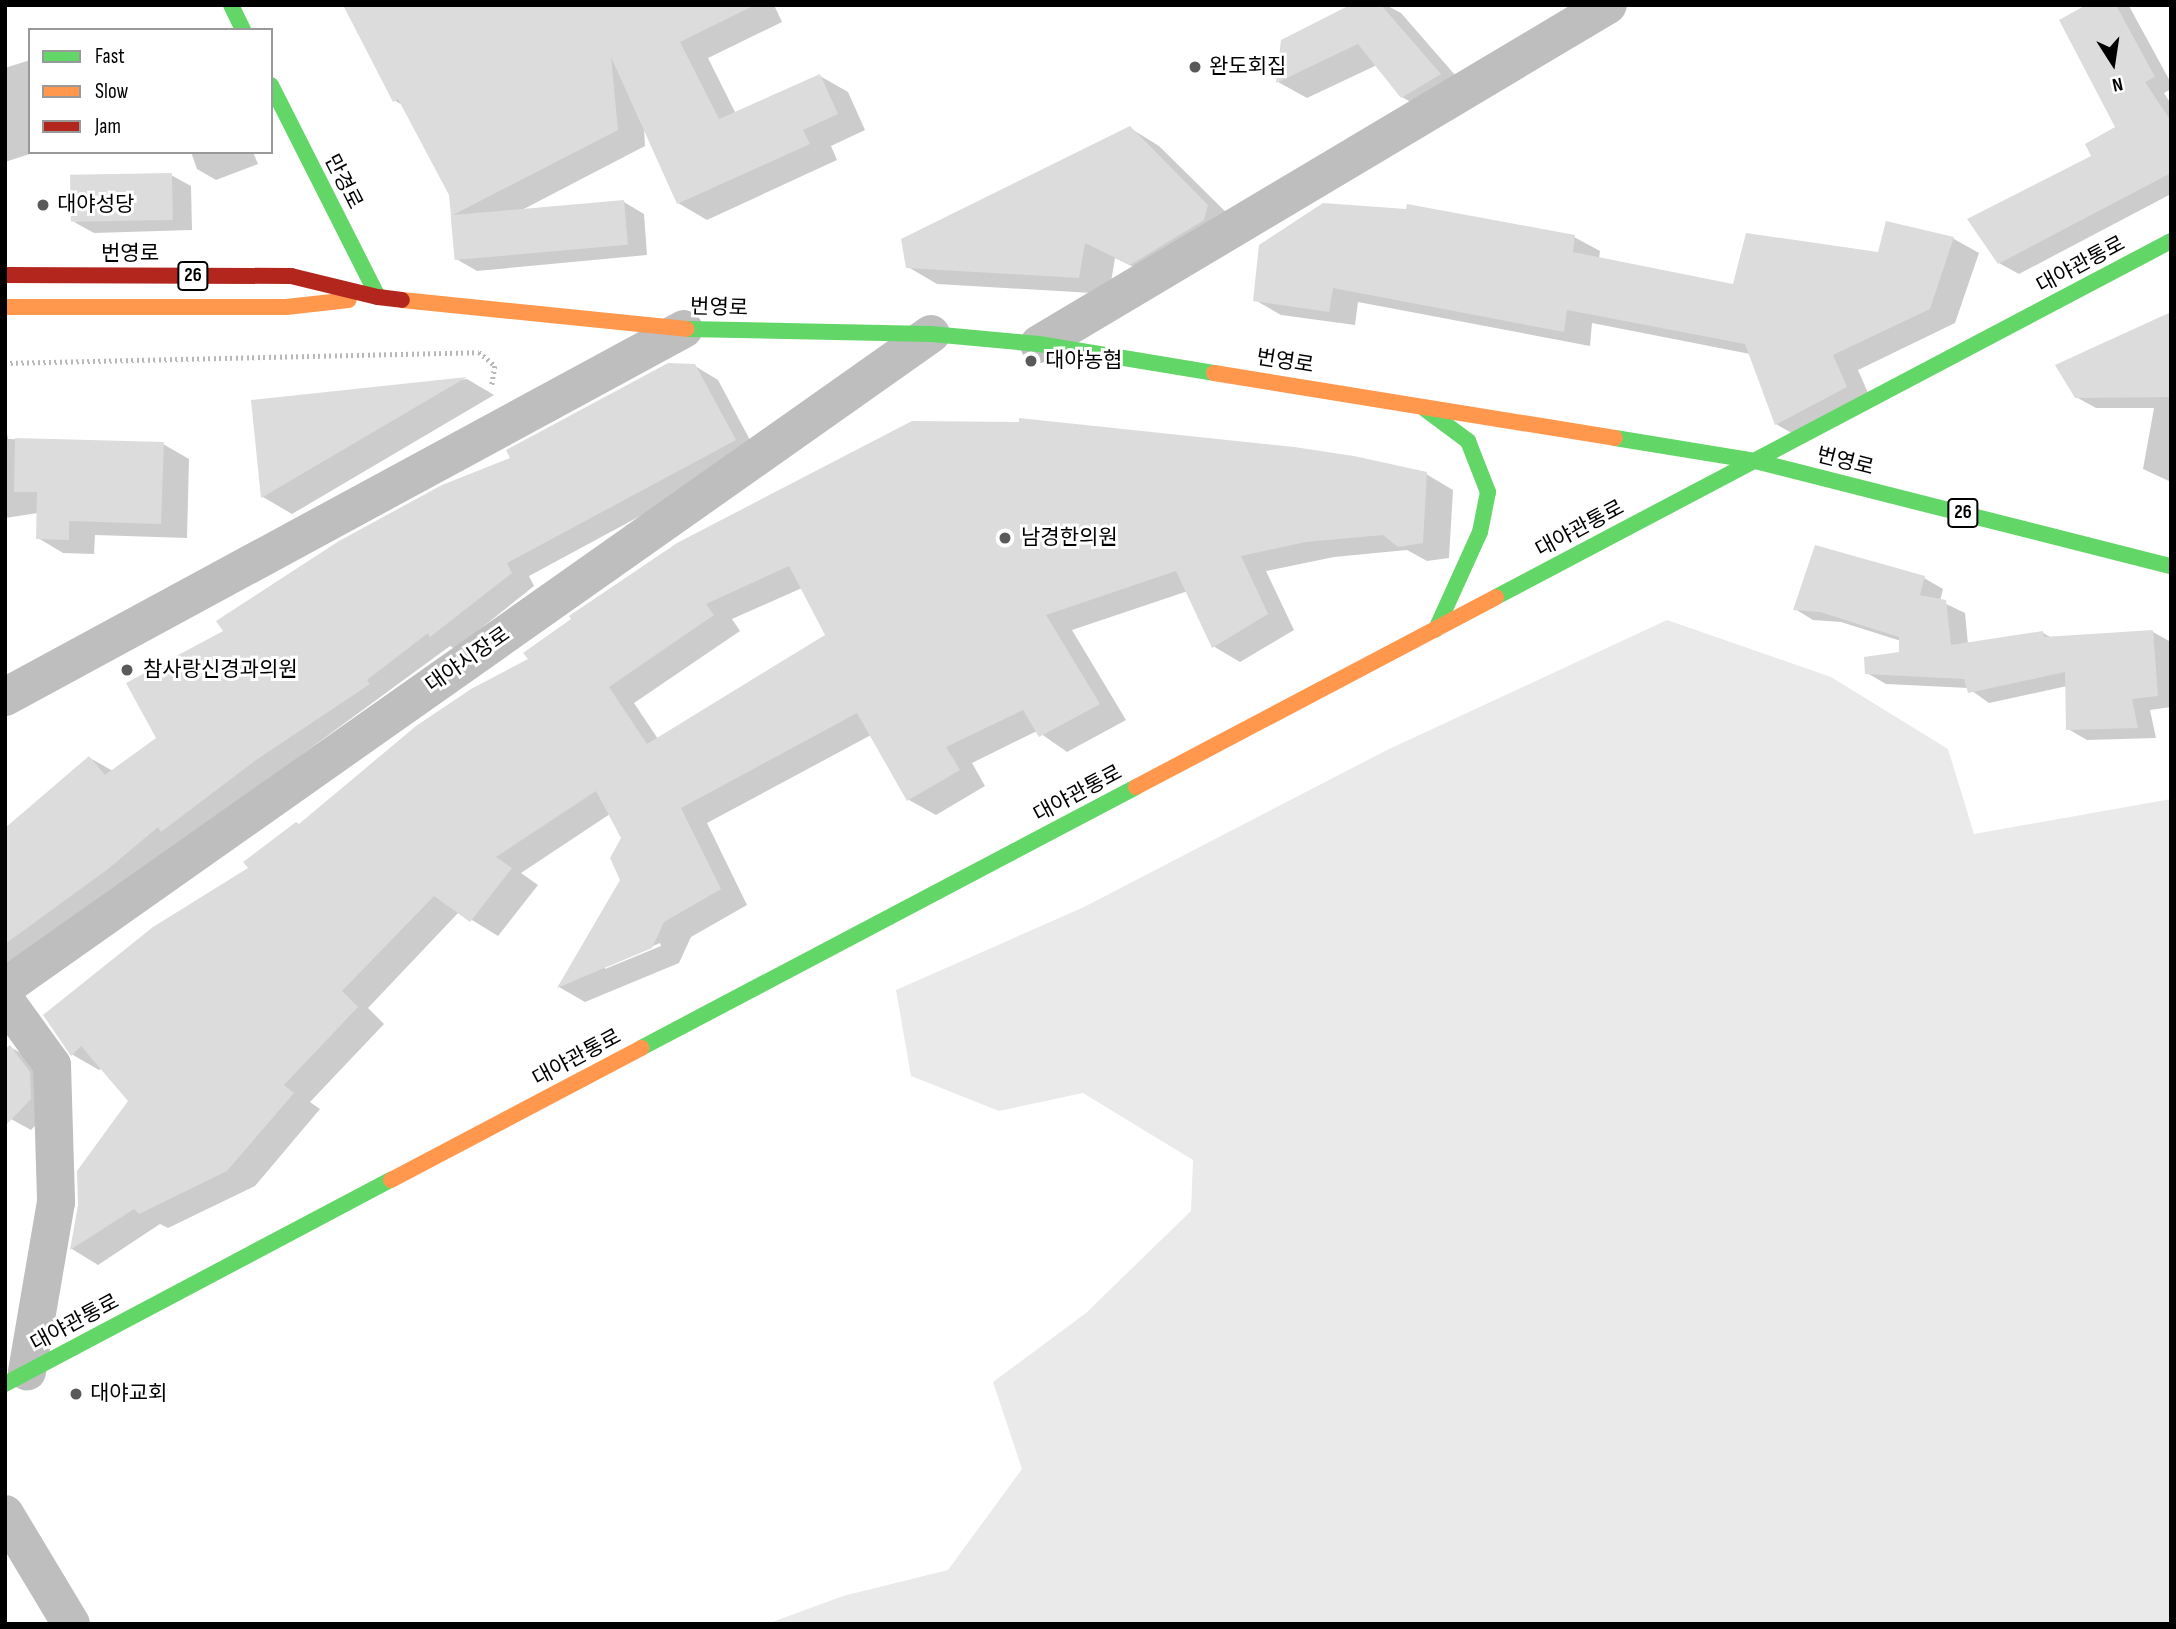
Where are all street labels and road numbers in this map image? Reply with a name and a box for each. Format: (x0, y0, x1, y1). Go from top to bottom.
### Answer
street label: 만경로 (319, 150, 367, 214)
street label: 대야관통로 (2032, 231, 2130, 299)
street label: 번영로 (101, 241, 159, 267)
road number: 26 (177, 260, 209, 292)
street label: 번영로 (690, 294, 748, 322)
street label: 번영로 (1254, 345, 1316, 379)
street label: 번영로 (1814, 443, 1876, 481)
street label: 대야관통로 (1531, 495, 1629, 563)
road number: 26 (1947, 498, 1979, 528)
street label: 대야시장로 (421, 622, 515, 698)
street label: 대야관통로 (1029, 760, 1127, 828)
street label: 대야관통로 (528, 1024, 626, 1092)
street label: 대야관통로 (26, 1289, 124, 1357)

